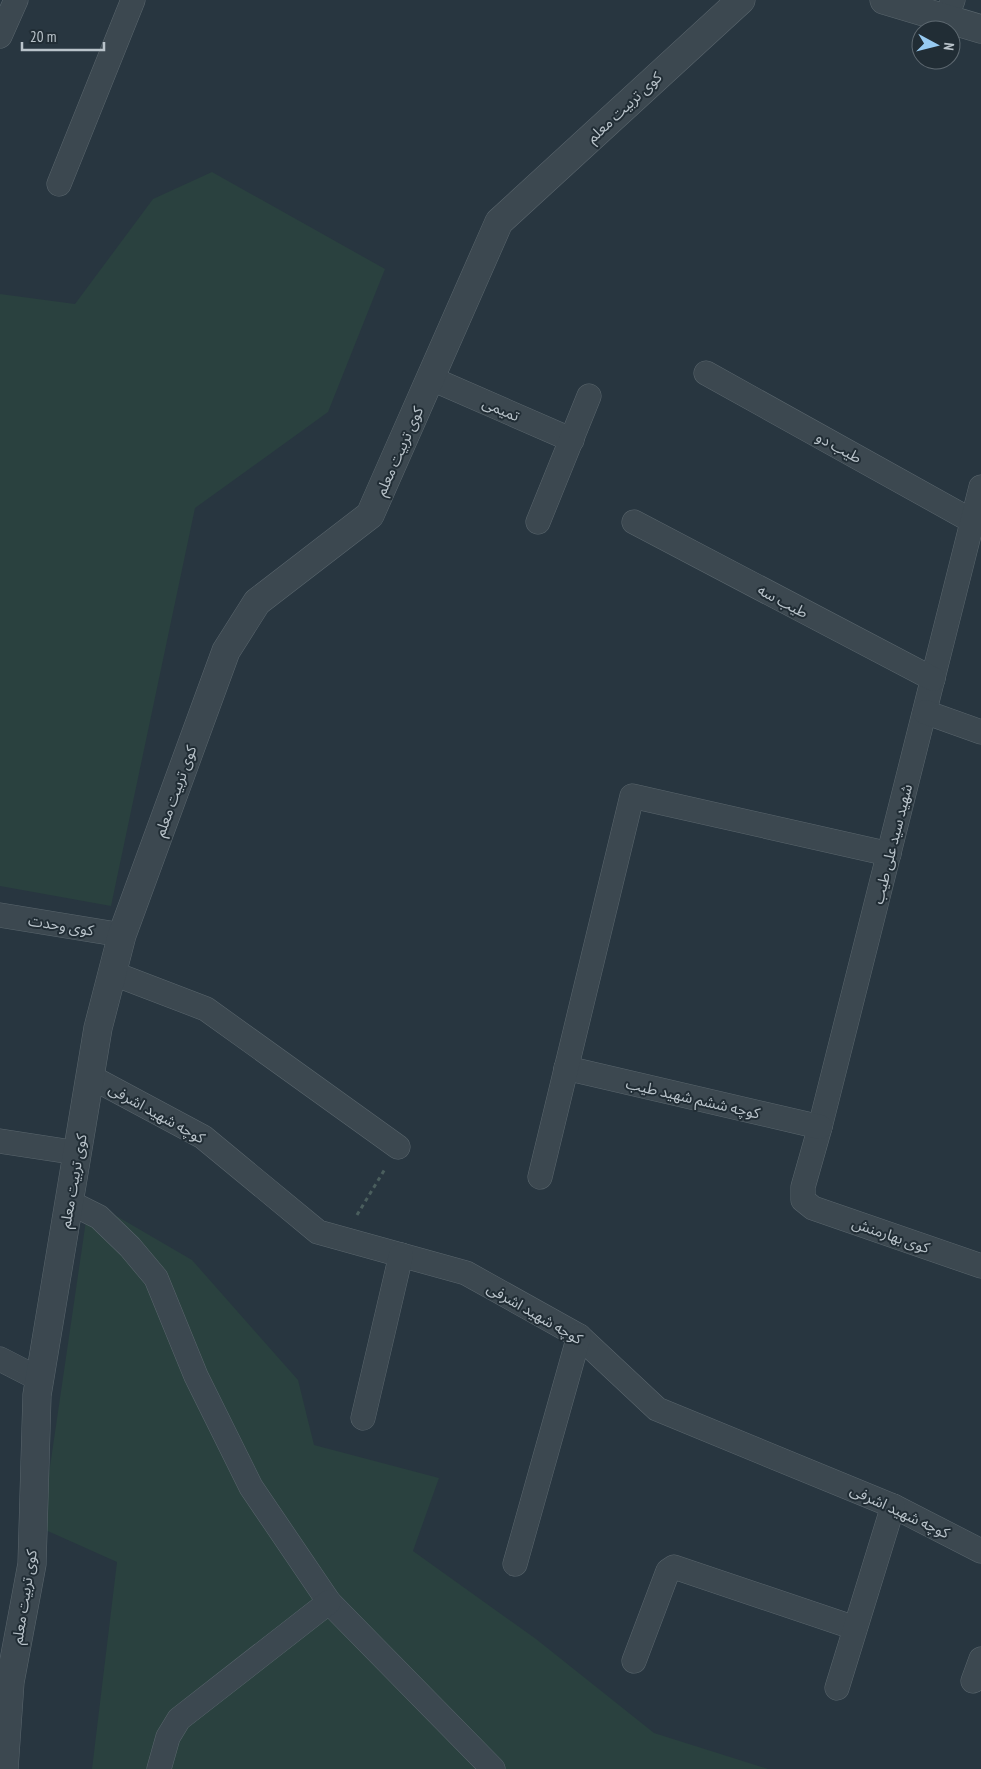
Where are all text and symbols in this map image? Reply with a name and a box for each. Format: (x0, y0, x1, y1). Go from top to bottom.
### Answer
scale bar (22, 20, 105, 52)
north arrow (911, 20, 961, 70)
text: 20 m (30, 27, 56, 46)
text: N (940, 42, 958, 51)
street label: کوی تربیت معلم (583, 67, 667, 148)
street label: تمیمی (480, 393, 522, 425)
street label: کوی تربیت معلم (371, 403, 429, 499)
street label: طیب دو (813, 427, 865, 467)
street label: طیب سه (755, 580, 811, 622)
street label: کوی تربیت معلم (150, 742, 202, 840)
street label: شهید سید علی طیب (868, 782, 916, 906)
street label: کوی وحدت (27, 910, 96, 940)
street label: کوچه ششم شهید طیب (624, 1073, 763, 1125)
street label: کوچه شهید اشرفی (105, 1079, 209, 1149)
street label: کوی تربیت معلم (55, 1131, 93, 1230)
street label: کوی بهارمنش (850, 1213, 933, 1257)
street label: کوچه شهید اشرفی (483, 1278, 587, 1349)
street label: کوچه شهید اشرفی (847, 1480, 953, 1544)
street label: کوی تربیت معلم (7, 1547, 43, 1646)

